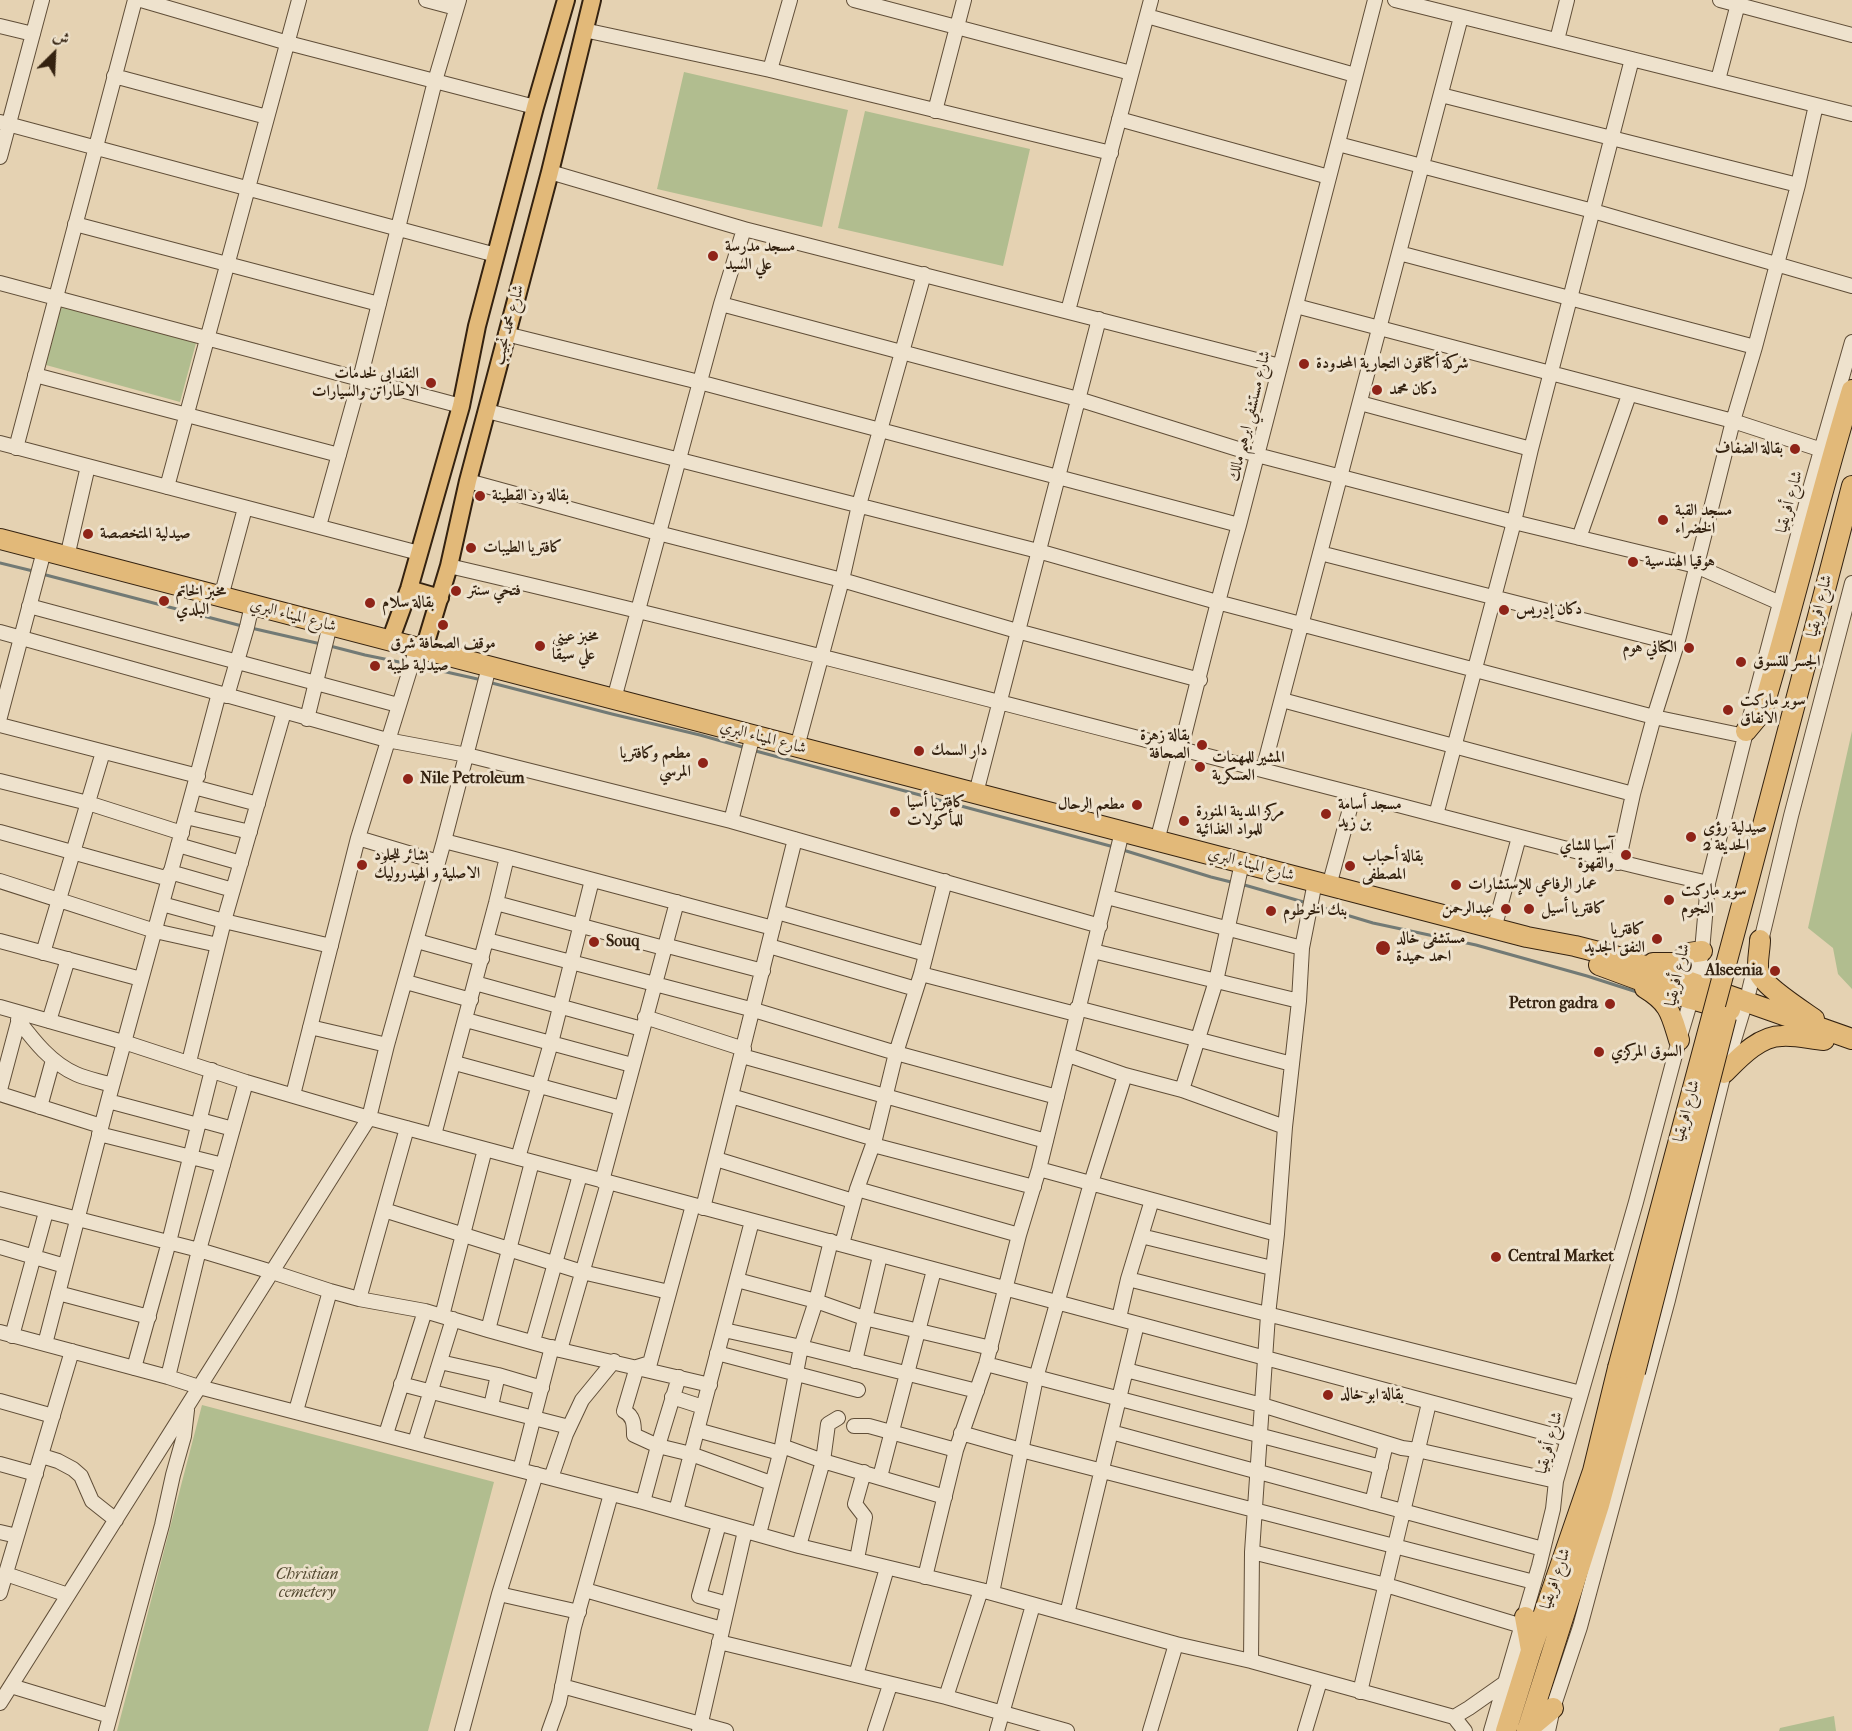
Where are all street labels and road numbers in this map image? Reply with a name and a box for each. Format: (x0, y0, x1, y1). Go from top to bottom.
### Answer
street label: شارع محمد نجيب (489, 283, 529, 367)
street label: شارع مستشفي ابرهيم مالك (1224, 349, 1276, 483)
street label: شارع أفريقيا (1772, 469, 1808, 535)
street label: شارع افريقيا (1803, 573, 1837, 639)
street label: شارع الميناء البري (248, 595, 338, 637)
street label: شارع الميناء البري (718, 717, 808, 759)
street label: شارع الميناء البري (1206, 844, 1296, 886)
street label: شارع أفريقيا (1661, 942, 1695, 1008)
street label: شارع افريقيا (1670, 1078, 1704, 1144)
street label: شارع أفريقيا (1532, 1410, 1568, 1476)
street label: شارع افريقيا (1537, 1546, 1575, 1612)

